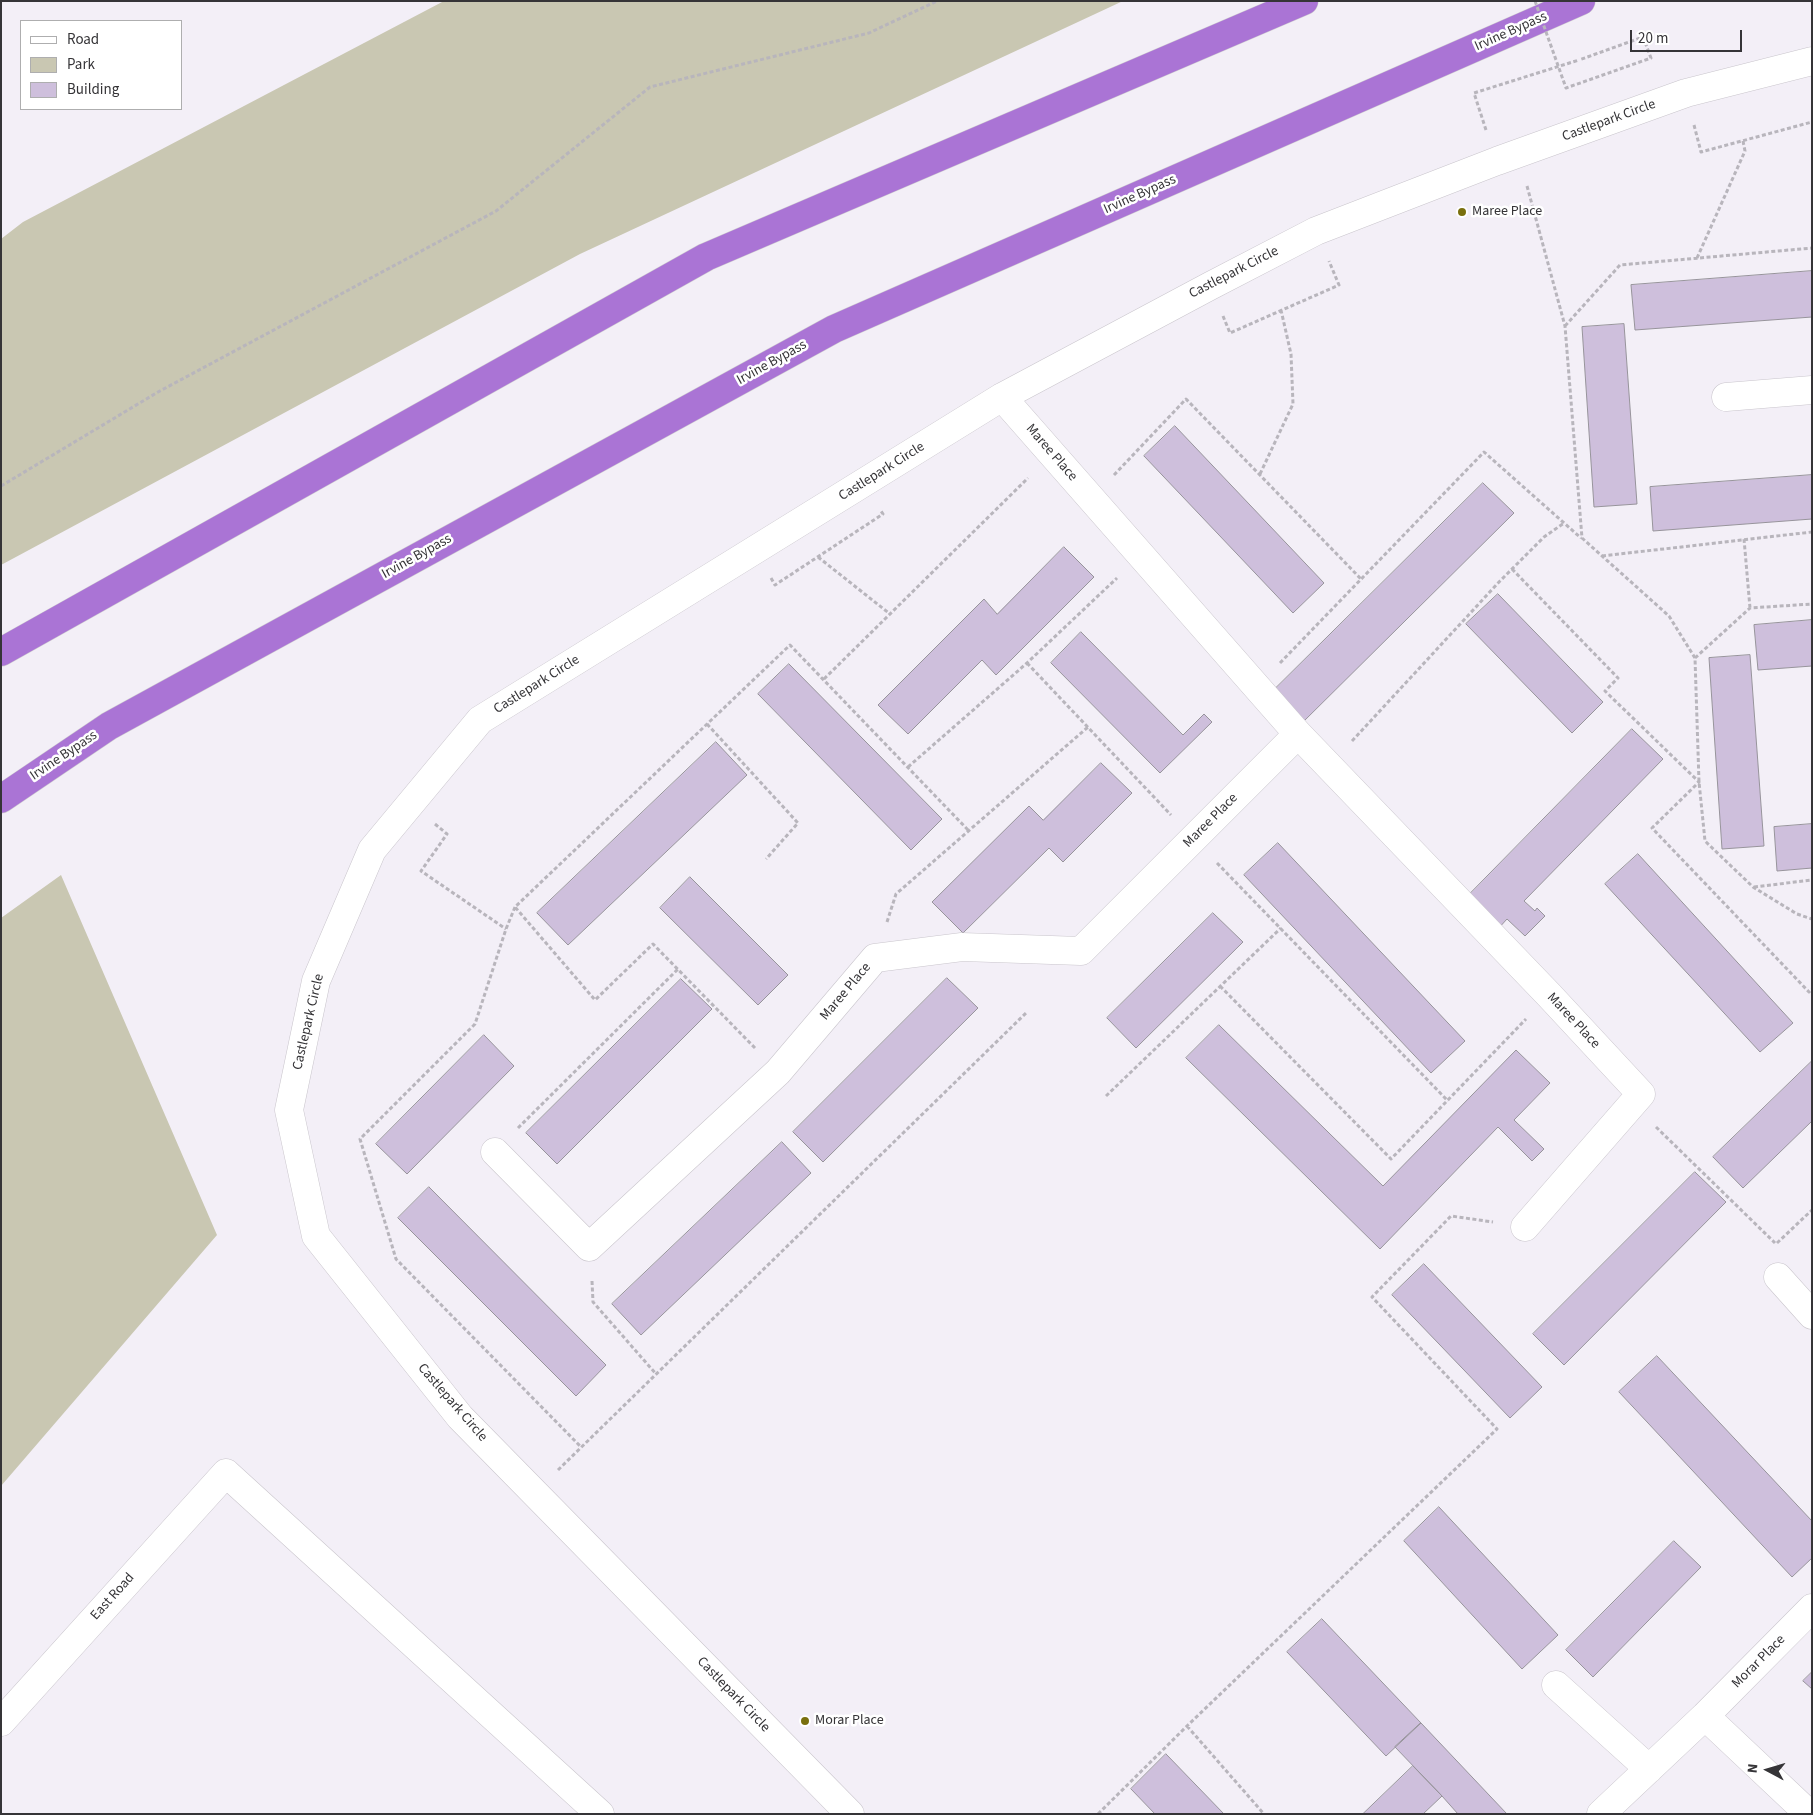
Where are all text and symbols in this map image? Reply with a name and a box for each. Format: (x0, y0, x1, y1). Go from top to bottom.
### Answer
street label: Irvine Bypass (1472, 9, 1550, 55)
legend (20, 20, 182, 110)
scale bar (1633, 20, 1746, 52)
text: 20 m (1638, 28, 1668, 49)
text: Road (67, 29, 99, 50)
text: Park (67, 54, 95, 75)
text: Building (67, 79, 119, 100)
street label: Castlepark Circle (1560, 96, 1658, 146)
street label: Irvine Bypass (1101, 172, 1179, 218)
place label: Maree Place (1472, 204, 1542, 220)
marker: Maree Place (1456, 206, 1468, 218)
street label: Castlepark Circle (1186, 243, 1282, 303)
street label: Irvine Bypass (734, 337, 810, 389)
street label: Maree Place (1022, 421, 1080, 485)
street label: Castlepark Circle (836, 439, 928, 505)
street label: Irvine Bypass (379, 531, 455, 583)
street label: Castlepark Circle (491, 652, 583, 718)
street label: Irvine Bypass (27, 727, 101, 785)
street label: Maree Place (1180, 790, 1242, 852)
street label: Maree Place (817, 960, 875, 1024)
street label: Castlepark Circle (290, 972, 328, 1072)
street label: Maree Place (1543, 990, 1603, 1052)
street label: Castlepark Circle (413, 1360, 491, 1446)
street label: East Road (87, 1570, 139, 1624)
street label: Morar Place (1729, 1632, 1789, 1692)
street label: Castlepark Circle (693, 1654, 773, 1736)
place label: Morar Place (815, 1713, 884, 1729)
marker: Morar Place (799, 1715, 811, 1727)
north arrow (1743, 1745, 1793, 1795)
text: N (1743, 1763, 1764, 1774)

